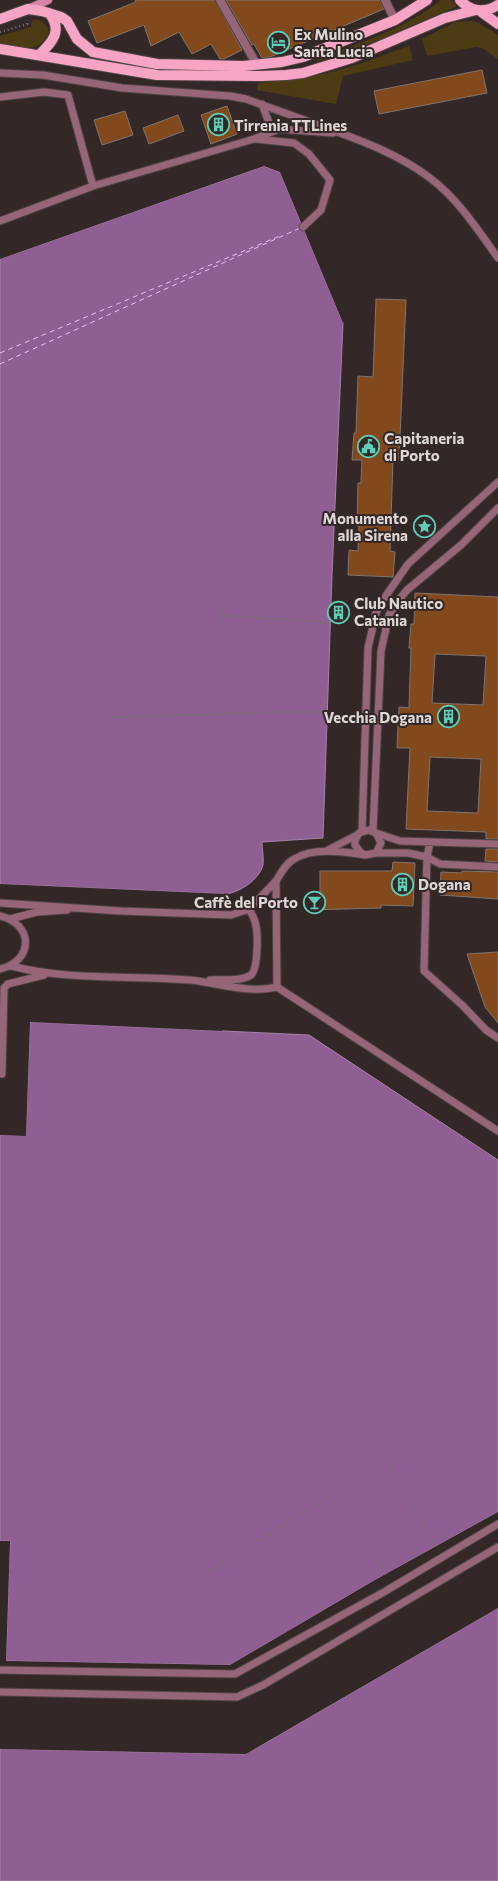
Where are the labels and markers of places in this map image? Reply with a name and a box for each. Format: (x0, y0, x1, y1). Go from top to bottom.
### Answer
place label: Ex Mulino Santa Lucia (294, 25, 373, 60)
hotel icon: Ex Mulino Santa Lucia (266, 30, 292, 56)
building icon: Tirrenia TTLines (206, 112, 232, 138)
place label: Tirrenia TTLines (234, 116, 347, 134)
place label: Capitaneria di Porto (384, 429, 464, 464)
public building icon: Capitaneria di Porto (355, 434, 381, 460)
place label: Monumento alla Sirena (323, 509, 408, 544)
place icon: Monumento alla Sirena (411, 514, 437, 540)
place label: Club Nautico Catania (354, 594, 443, 629)
building icon: Club Nautico Catania (325, 599, 351, 625)
building icon: Vecchia Dogana (435, 704, 461, 730)
place label: Vecchia Dogana (324, 708, 432, 726)
building icon: Dogana (390, 871, 416, 897)
place label: Dogana (418, 875, 471, 893)
bar icon: Caffè del Porto (301, 889, 327, 915)
place label: Caffè del Porto (194, 893, 298, 911)

